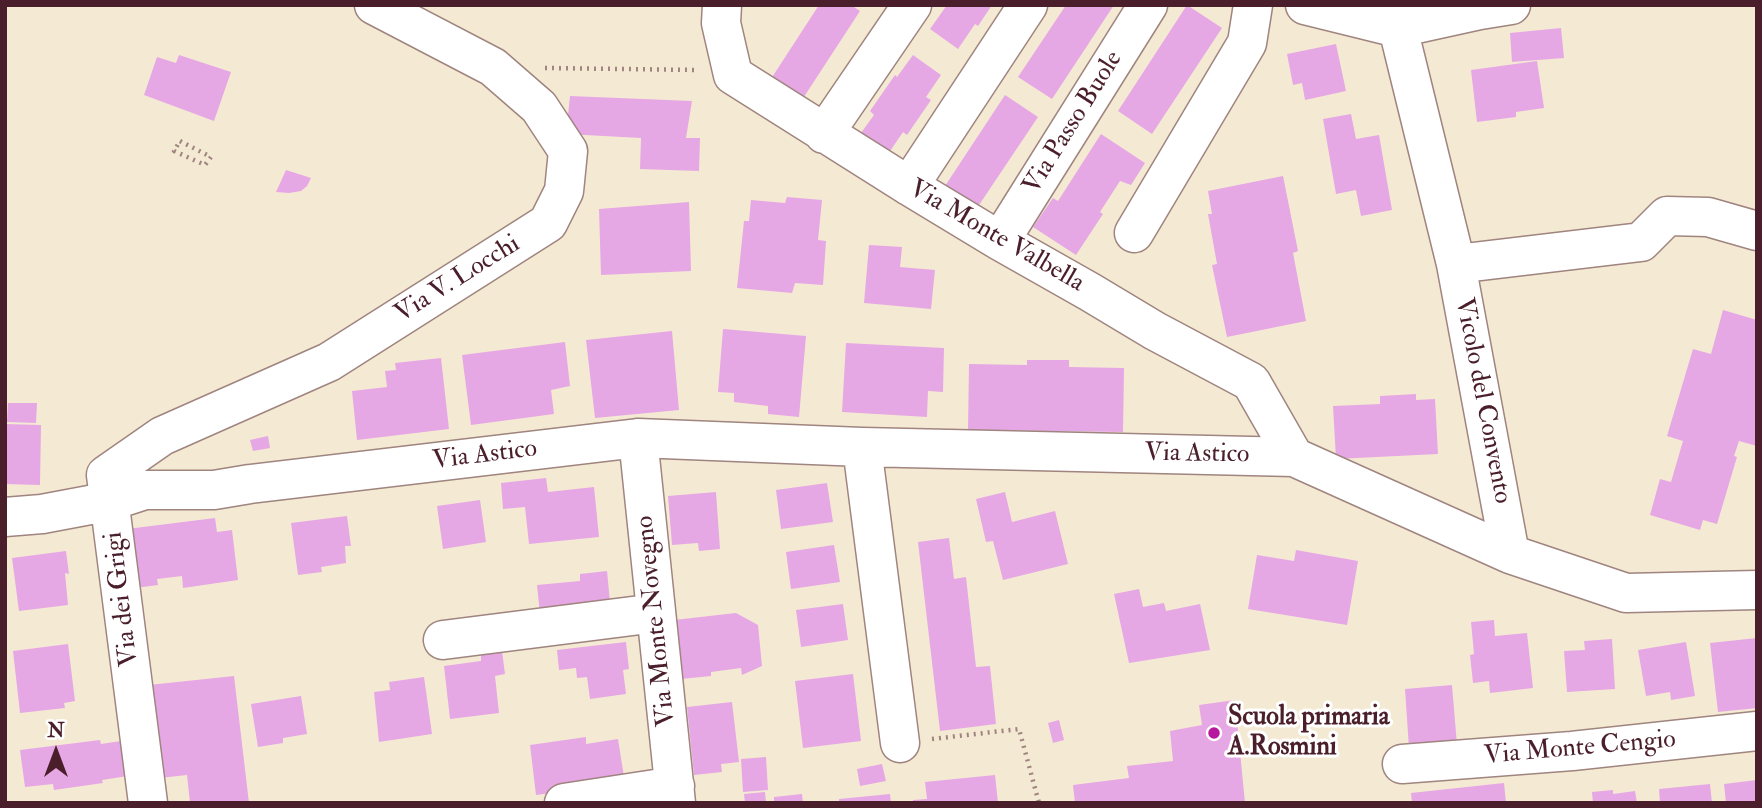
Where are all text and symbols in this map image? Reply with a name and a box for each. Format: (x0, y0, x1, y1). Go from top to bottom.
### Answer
street label: Via Passo Buole (1018, 46, 1130, 200)
street label: Via Monte Valbella (903, 174, 1089, 300)
street label: Via V. Locchi (390, 229, 526, 331)
street label: Vicolo del Convento (1447, 296, 1517, 506)
street label: Via Astico (431, 434, 539, 478)
street label: Via Astico (1144, 438, 1250, 472)
street label: Via Monte Novegno (630, 514, 684, 728)
street label: Via dei Grigi (99, 530, 147, 668)
place label: Scuola primaria A.Rosmini (1228, 702, 1389, 764)
north arrow (21, 717, 91, 787)
text: N (47, 719, 65, 743)
marker: Scuola primaria A.Rosmini (1206, 725, 1222, 741)
street label: Via Monte Cengio (1483, 725, 1677, 773)

